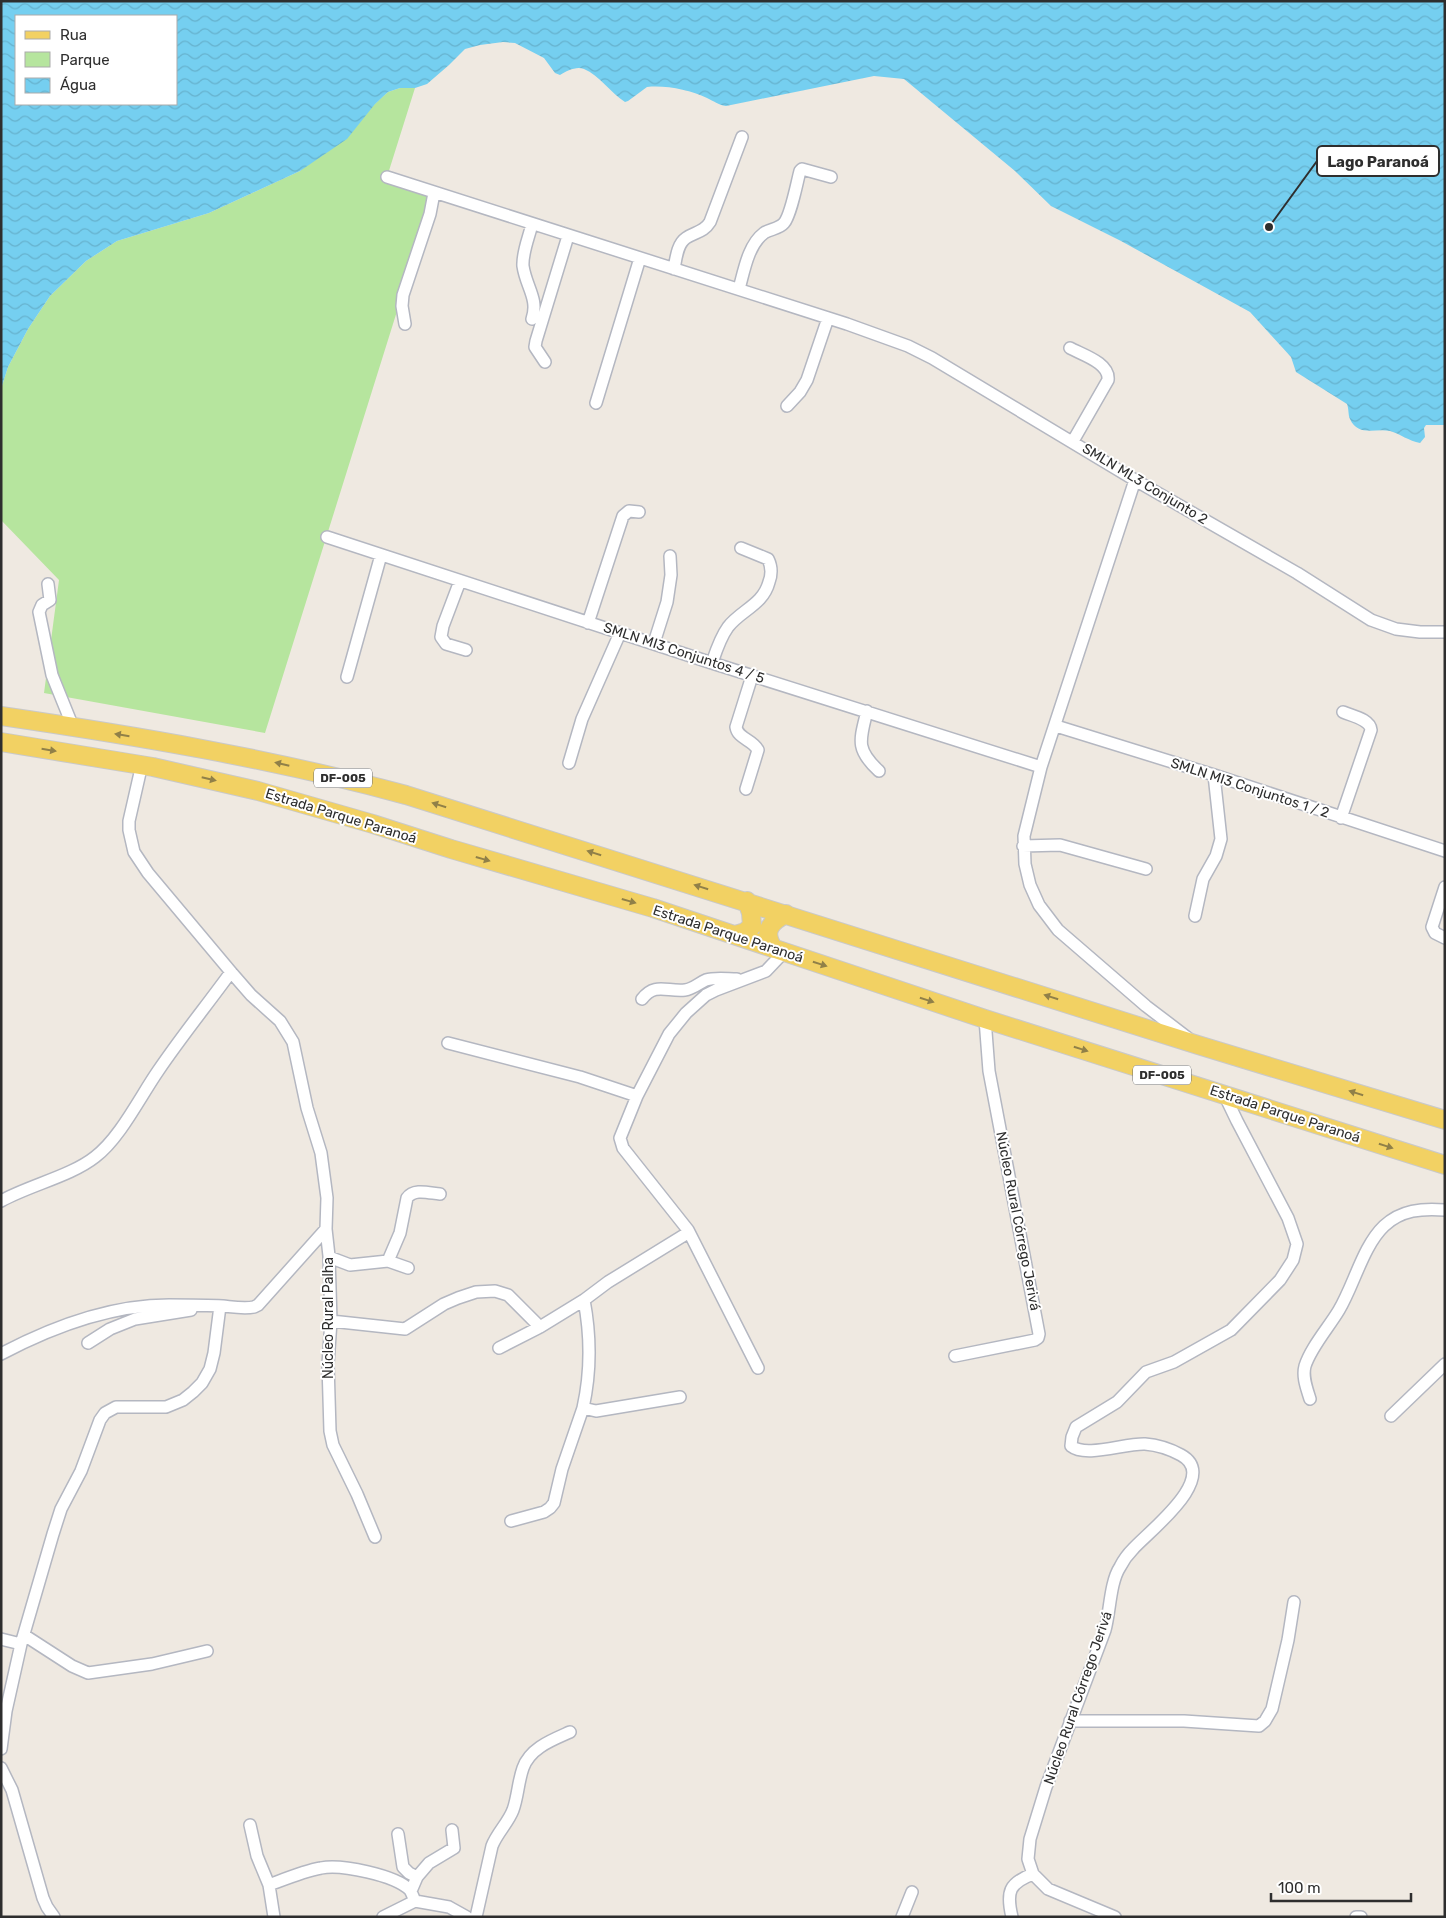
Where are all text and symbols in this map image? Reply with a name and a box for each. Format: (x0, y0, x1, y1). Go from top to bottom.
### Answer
legend (15, 15, 178, 105)
text: Rua (60, 26, 87, 44)
text: Parque (60, 51, 110, 69)
text: Água (60, 76, 96, 94)
callout: Lago Paranoá (1317, 146, 1439, 176)
text: Lago Paranoá (1327, 153, 1429, 171)
street label: SMLN ML3 Conjunto 2 (1079, 440, 1211, 528)
street label: SMLN MI3 Conjuntos 4 / 5 (601, 619, 767, 687)
one-way arrow (113, 731, 129, 739)
one-way arrow (42, 746, 58, 754)
street label: SMLN MI3 Conjuntos 1 / 2 (1169, 754, 1331, 822)
one-way arrow (274, 760, 289, 768)
road number: DF-005 (314, 768, 372, 788)
one-way arrow (202, 775, 217, 783)
street label: Estrada Parque Paranoá (263, 785, 419, 847)
one-way arrow (431, 800, 446, 808)
one-way arrow (586, 849, 601, 857)
one-way arrow (475, 855, 490, 863)
one-way arrow (693, 882, 708, 890)
one-way arrow (622, 898, 637, 906)
street label: Estrada Parque Paranoá (651, 902, 805, 966)
one-way arrow (812, 961, 827, 968)
one-way arrow (1043, 993, 1058, 1001)
one-way arrow (919, 996, 934, 1004)
one-way arrow (1074, 1046, 1089, 1054)
road number: DF-005 (1133, 1066, 1191, 1084)
street label: Estrada Parque Paranoá (1208, 1082, 1362, 1146)
one-way arrow (1348, 1089, 1363, 1097)
street label: Núcleo Rural Córrego Jerivá (992, 1130, 1044, 1312)
one-way arrow (1379, 1142, 1394, 1150)
street label: Núcleo Rural Palha (320, 1257, 337, 1379)
street label: Núcleo Rural Córrego Jerivá (1040, 1609, 1116, 1787)
scale bar (1271, 1870, 1411, 1902)
text: 100 m (1278, 1879, 1320, 1897)

